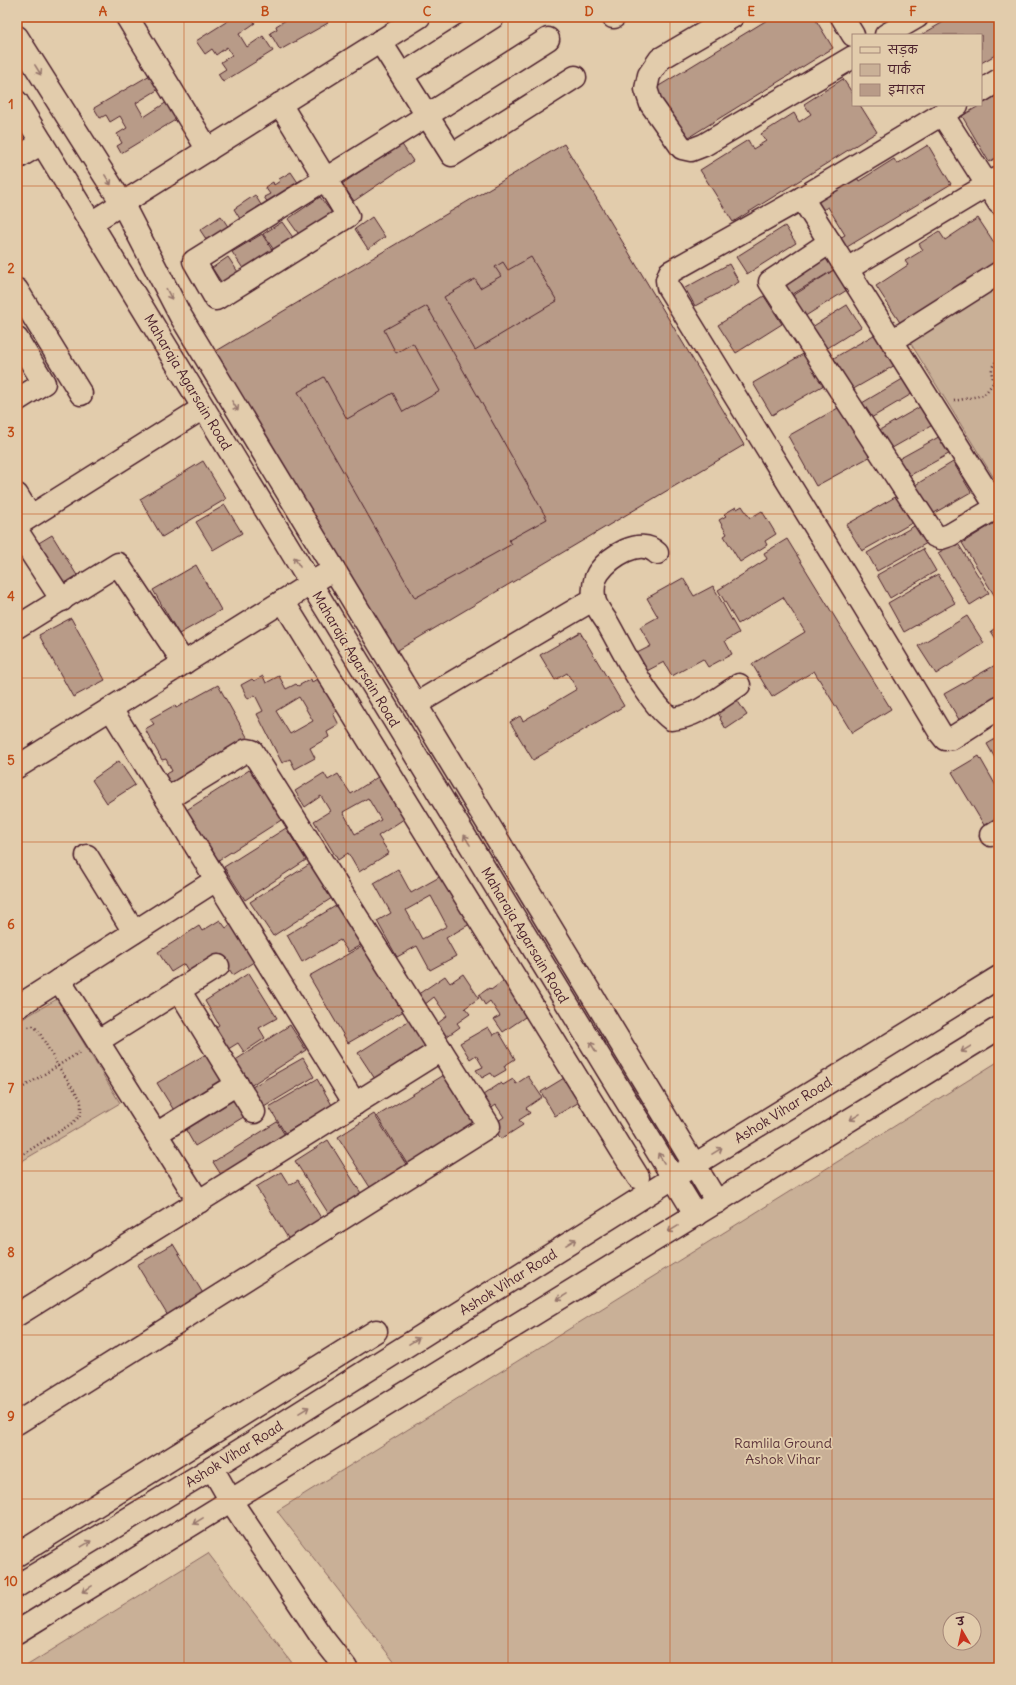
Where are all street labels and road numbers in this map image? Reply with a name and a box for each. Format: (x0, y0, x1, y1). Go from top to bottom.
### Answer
street label: Maharaja Agarsain Road (140, 311, 236, 453)
street label: Maharaja Agarsain Road (308, 588, 404, 730)
street label: Maharaja Agarsain Road (477, 864, 573, 1006)
street label: Ashok Vihar Road (731, 1073, 835, 1147)
street label: Ashok Vihar Road (456, 1245, 560, 1319)
street label: Ashok Vihar Road (182, 1417, 286, 1491)

